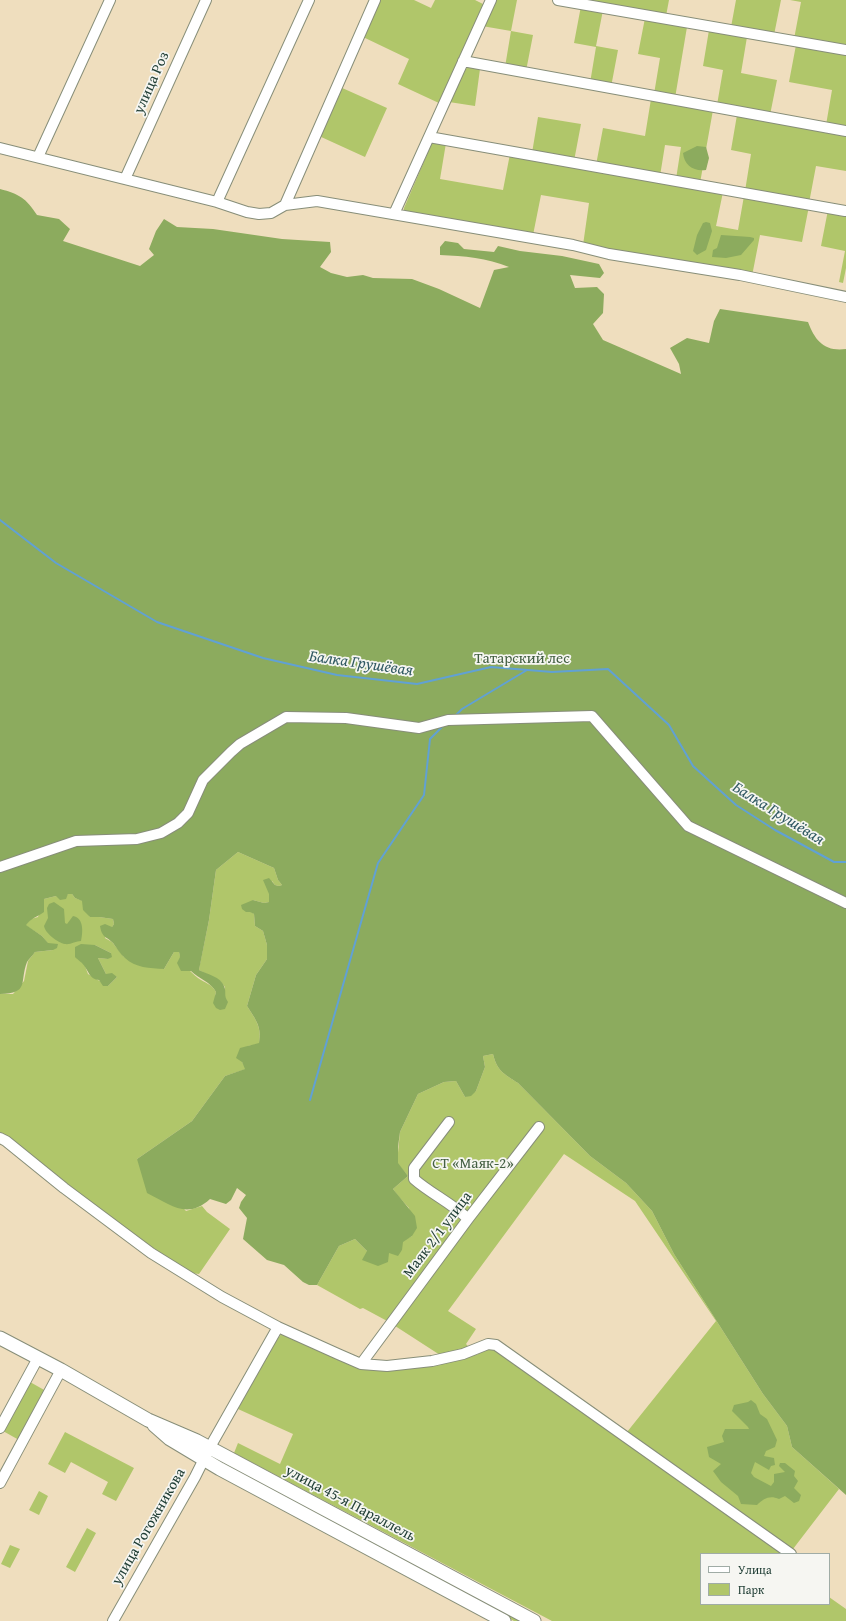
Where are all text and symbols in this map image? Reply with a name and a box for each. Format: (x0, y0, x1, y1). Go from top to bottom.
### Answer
street label: улица Роз (130, 49, 174, 117)
water label: Балка Грушёвая (308, 647, 414, 681)
park label: Татарский лес (474, 650, 570, 668)
water label: Балка Грушёвая (729, 778, 827, 850)
park label: СТ «Маяк-2» (432, 1155, 514, 1173)
street label: Маяк 2/1 улица (400, 1188, 476, 1282)
street label: улица 45-я Параллель (282, 1462, 418, 1546)
street label: улица Рогожникова (108, 1465, 190, 1589)
legend (700, 1553, 830, 1605)
text: Улица (738, 1561, 772, 1578)
text: Парк (738, 1581, 764, 1598)

